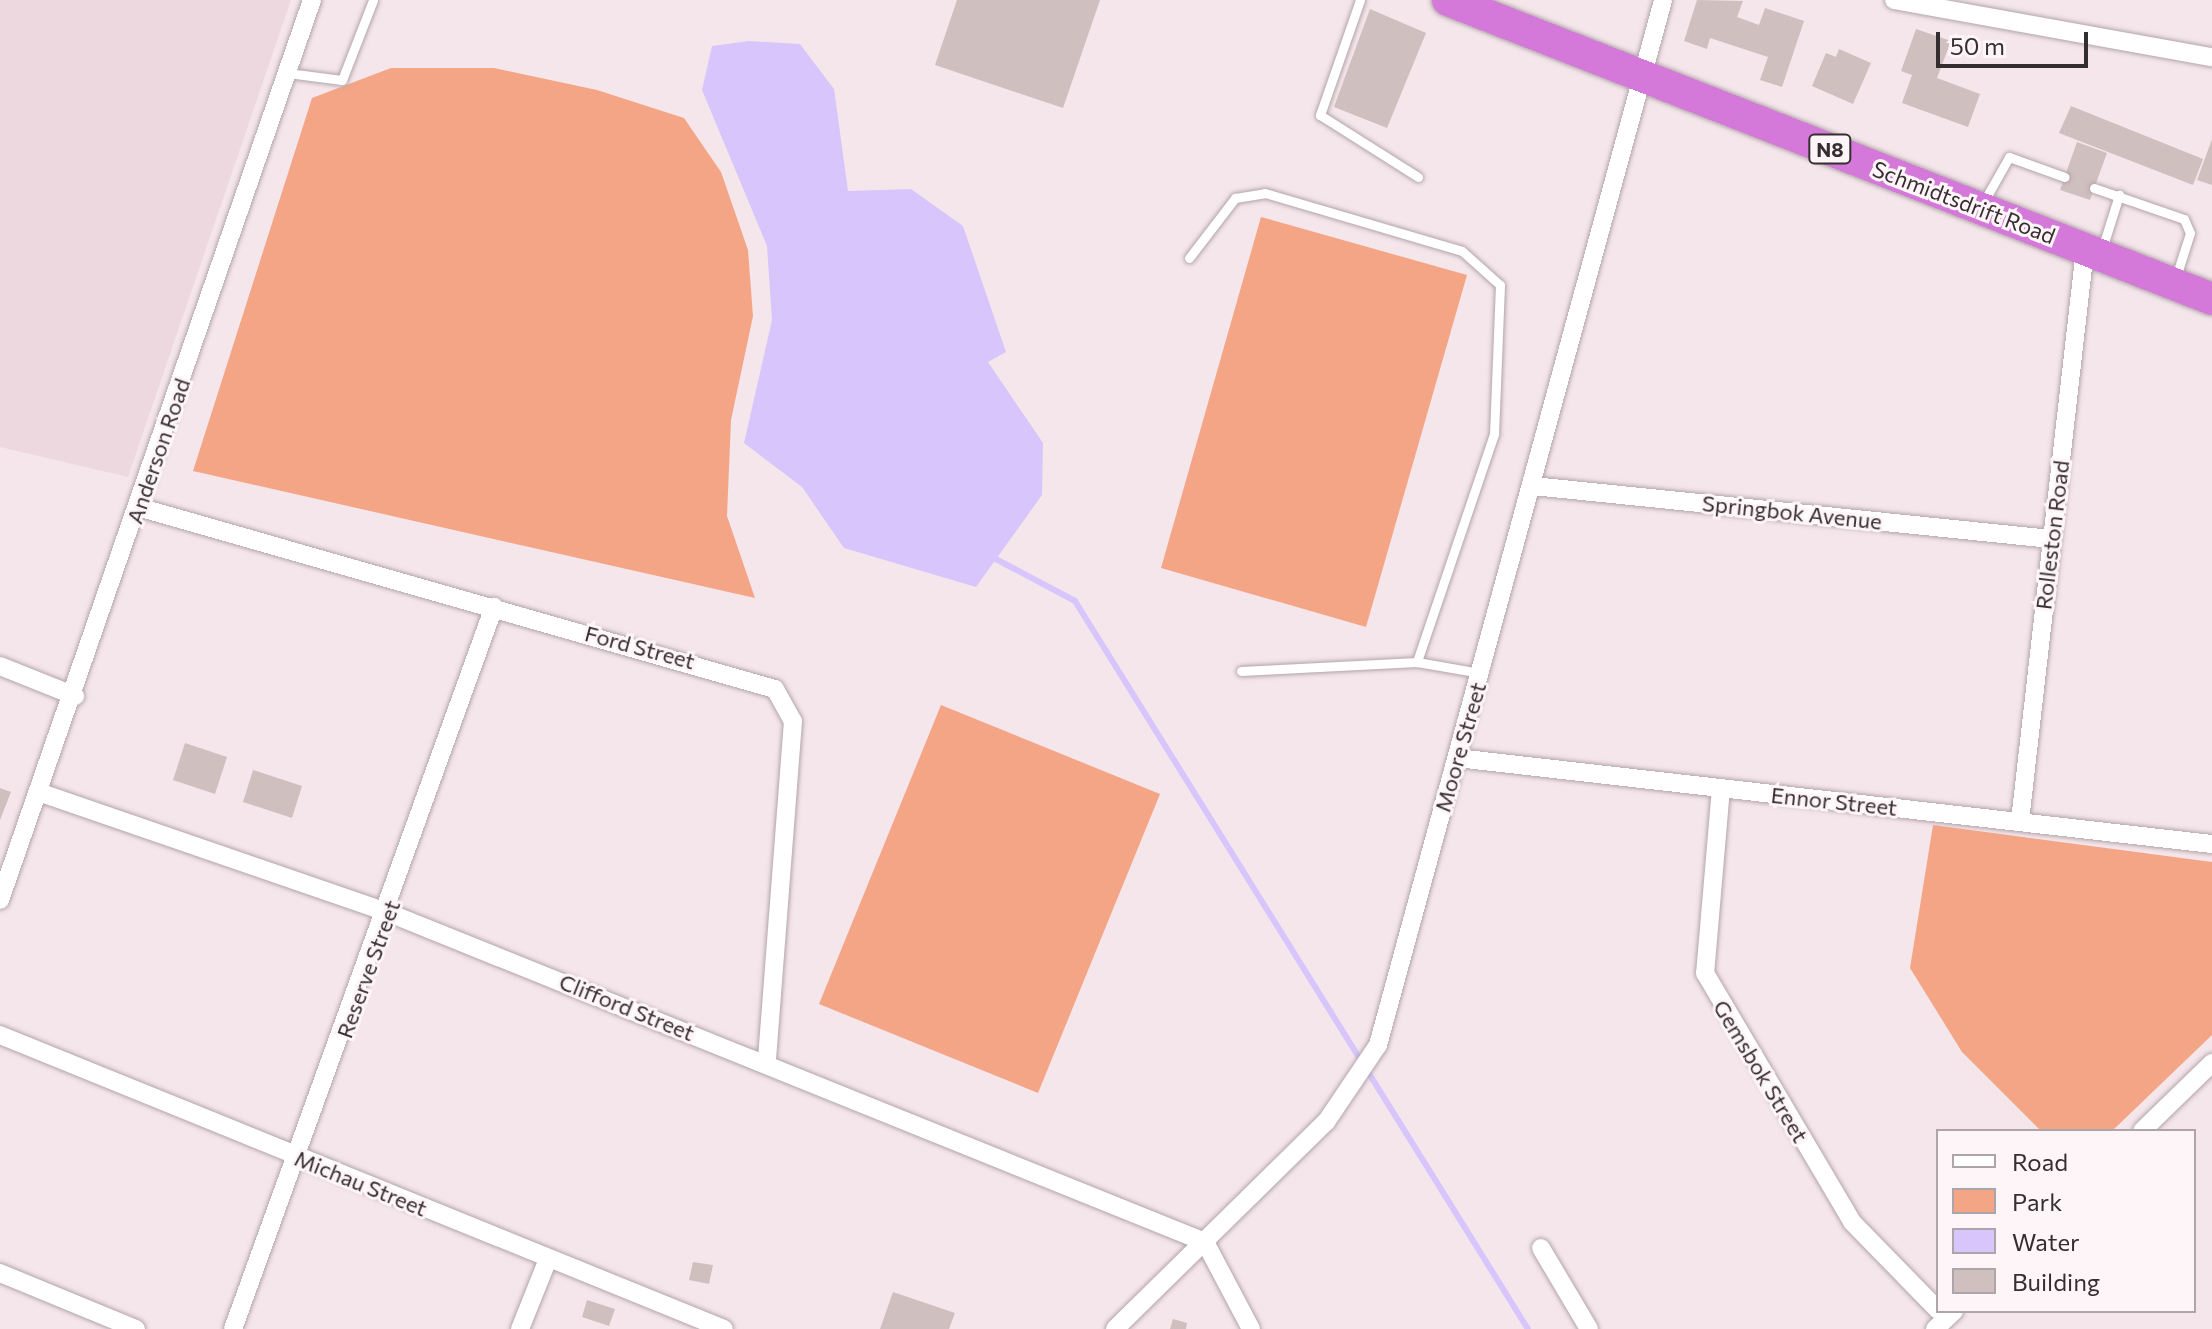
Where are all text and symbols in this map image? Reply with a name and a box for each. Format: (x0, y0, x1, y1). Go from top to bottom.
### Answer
scale bar (1940, 16, 2092, 66)
text: 50 m (1950, 31, 2005, 60)
road number: N8 (1808, 133, 1852, 165)
street label: Schmidtsdrift Road (1869, 155, 2059, 249)
street label: Anderson Road (121, 375, 195, 527)
street label: Rolleston Road (2030, 459, 2074, 611)
street label: Springbok Avenue (1701, 489, 1883, 535)
street label: Ford Street (582, 620, 698, 674)
street label: Moore Street (1429, 679, 1491, 815)
street label: Ennor Street (1770, 781, 1898, 821)
street label: Reserve Street (331, 896, 405, 1042)
street label: Clifford Street (556, 968, 698, 1046)
street label: Gemsbok Street (1708, 995, 1814, 1147)
legend (1936, 1129, 2196, 1313)
street label: Michau Street (291, 1144, 431, 1222)
text: Road (2012, 1147, 2068, 1176)
text: Park (2012, 1187, 2062, 1216)
text: Water (2012, 1227, 2080, 1256)
text: Building (2012, 1267, 2100, 1296)

